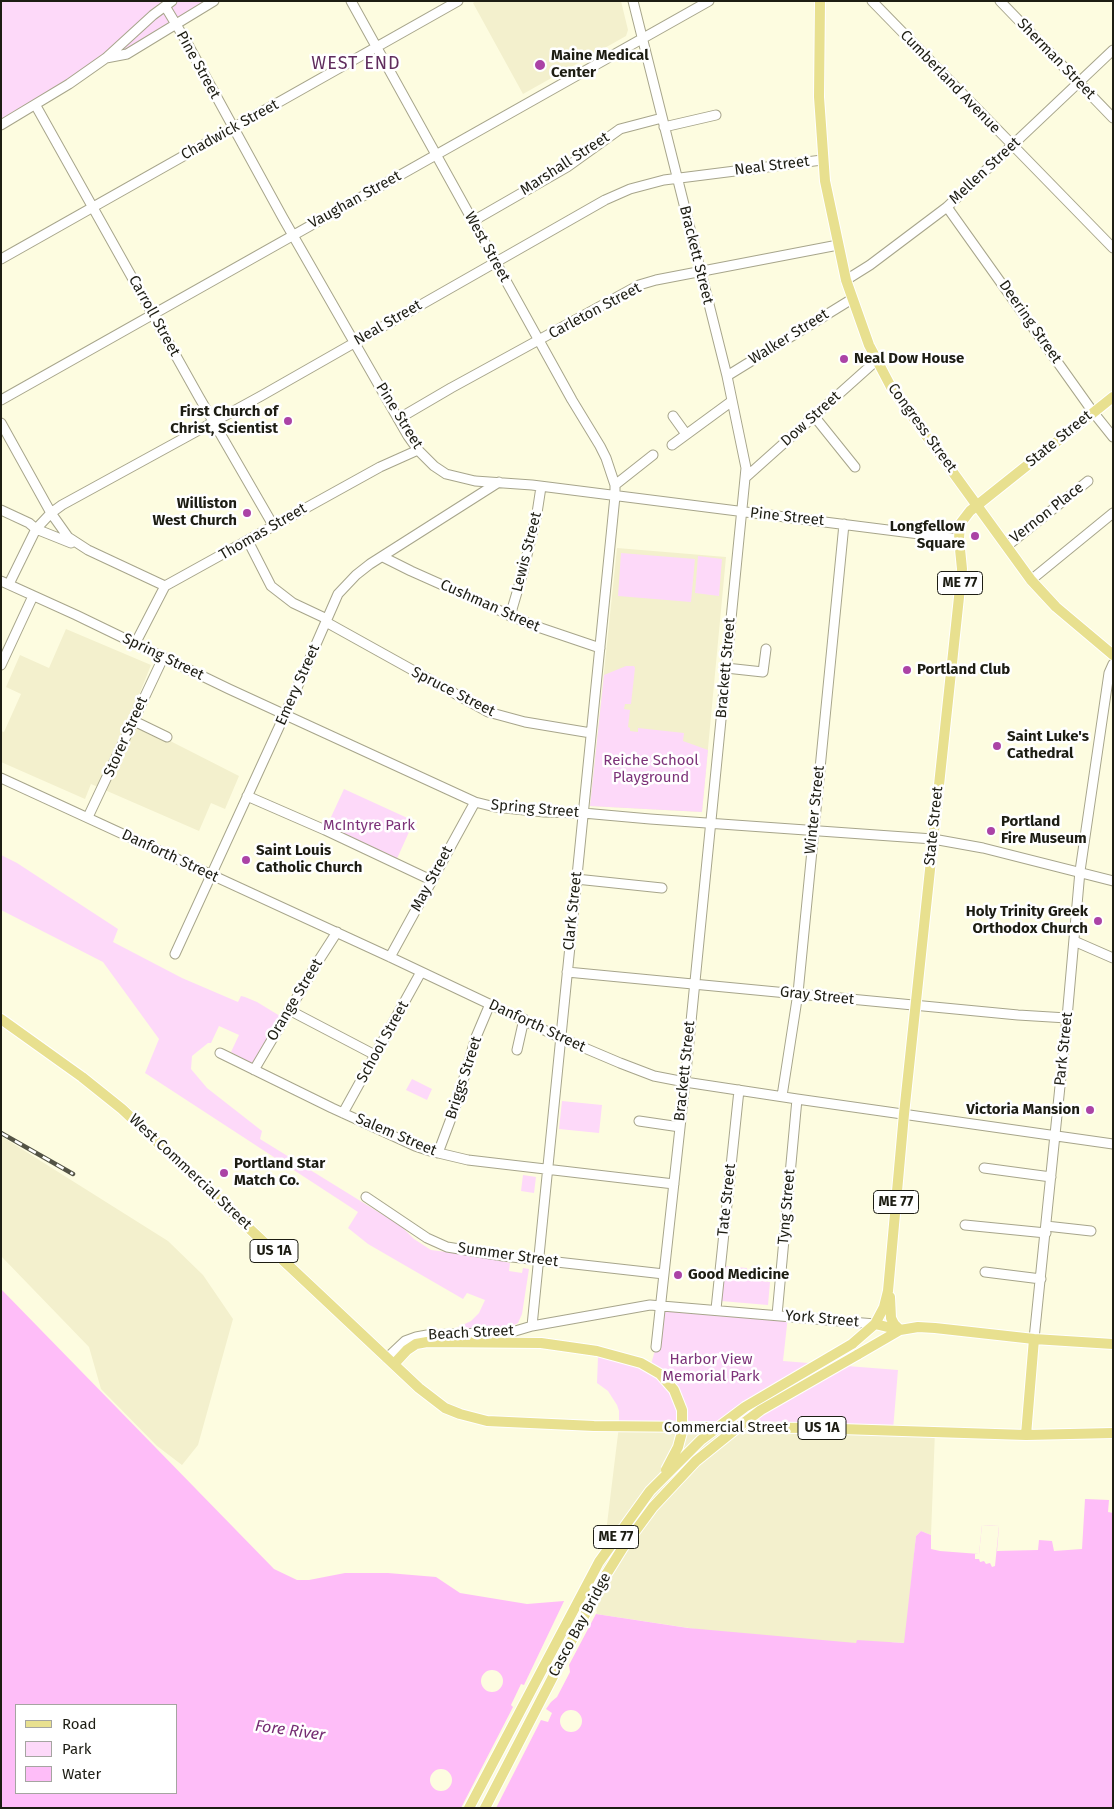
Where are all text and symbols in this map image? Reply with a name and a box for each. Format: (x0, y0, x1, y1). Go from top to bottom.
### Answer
street label: Sherman Street (1013, 15, 1099, 103)
street label: Cumberland Avenue (896, 27, 1004, 137)
street label: Pine Street (172, 28, 224, 102)
place label: Maine Medical Center (551, 47, 649, 82)
district label: WEST END (310, 53, 402, 75)
marker: Maine Medical Center (533, 58, 547, 72)
street label: Chadwick Street (178, 96, 282, 164)
street label: Marshall Street (517, 128, 613, 200)
street label: Mellen Street (946, 134, 1024, 208)
street label: Neal Street (734, 152, 810, 180)
street label: Vaughan Street (306, 167, 404, 233)
street label: Brackett Street (675, 204, 717, 306)
street label: West Street (460, 209, 514, 285)
street label: Carroll Street (124, 272, 184, 360)
street label: Deering Street (995, 277, 1065, 367)
street label: Carleton Street (546, 279, 644, 343)
street label: Neal Street (351, 296, 425, 350)
street label: Walker Street (746, 305, 832, 369)
place label: Neal Dow House (854, 350, 964, 368)
marker: Neal Dow House (838, 353, 850, 365)
street label: Pine Street (372, 380, 426, 452)
street label: Congress Street (884, 380, 960, 476)
street label: Dow Street (778, 388, 844, 450)
place label: First Church of Christ, Scientist (170, 403, 278, 438)
street label: State Street (1022, 407, 1096, 471)
marker: First Church of Christ, Scientist (282, 415, 294, 427)
street label: Vernon Place (1007, 479, 1087, 547)
place label: Williston West Church (152, 495, 237, 530)
street label: Thomas Street (216, 500, 310, 564)
street label: Pine Street (749, 504, 825, 530)
marker: Williston West Church (241, 507, 253, 519)
street label: Lewis Street (508, 510, 546, 594)
place label: Longfellow Square (890, 518, 965, 553)
marker: Longfellow Square (969, 530, 981, 542)
road number: ME 77 (938, 572, 982, 594)
street label: Cushman Street (437, 576, 543, 636)
street label: Brackett Street (713, 617, 739, 719)
street label: Spring Street (119, 630, 207, 684)
street label: Emery Street (272, 642, 324, 728)
place label: Portland Club (917, 661, 1010, 679)
street label: Spruce Street (408, 663, 498, 721)
marker: Portland Club (901, 664, 913, 676)
street label: Storer Street (100, 694, 152, 780)
place label: Saint Luke's Cathedral (1007, 728, 1089, 763)
marker: Saint Luke's Cathedral (991, 740, 1003, 752)
park label: Reiche School Playground (603, 752, 699, 787)
street label: Winter Street (801, 765, 829, 855)
street label: State Street (921, 785, 947, 867)
street label: Spring Street (490, 796, 580, 822)
place label: Portland Fire Museum (1001, 813, 1087, 848)
park label: McIntyre Park (323, 817, 415, 835)
marker: Portland Fire Museum (985, 825, 997, 837)
street label: Danforth Street (119, 826, 221, 886)
place label: Saint Louis Catholic Church (256, 842, 362, 877)
street label: May Street (407, 843, 457, 915)
marker: Saint Louis Catholic Church (240, 854, 252, 866)
street label: Clark Street (560, 871, 586, 951)
place label: Holy Trinity Greek Orthodox Church (966, 903, 1088, 938)
marker: Holy Trinity Greek Orthodox Church (1092, 915, 1104, 927)
street label: Orange Street (263, 956, 327, 1044)
street label: Gray Street (779, 983, 855, 1009)
street label: Danforth Street (486, 996, 588, 1056)
street label: School Street (353, 998, 413, 1086)
street label: Park Street (1051, 1011, 1077, 1087)
street label: Brackett Street (671, 1020, 699, 1122)
street label: Briggs Street (442, 1034, 486, 1122)
place label: Victoria Mansion (966, 1101, 1080, 1119)
marker: Victoria Mansion (1084, 1104, 1096, 1116)
street label: West Commercial Street (125, 1110, 255, 1234)
street label: Salem Street (353, 1110, 439, 1160)
place label: Portland Star Match Co. (234, 1155, 325, 1190)
street label: Tate Street (714, 1163, 740, 1237)
marker: Portland Star Match Co. (218, 1167, 230, 1179)
street label: Tyng Street (775, 1168, 799, 1246)
road number: ME 77 (874, 1190, 918, 1214)
street label: Summer Street (457, 1239, 559, 1271)
road number: US 1A (250, 1240, 298, 1262)
place label: Good Medicine (688, 1266, 789, 1284)
marker: Good Medicine (672, 1269, 684, 1281)
street label: York Street (784, 1307, 860, 1331)
street label: Beach Street (428, 1322, 514, 1344)
park label: Harbor View Memorial Park (662, 1351, 760, 1386)
road number: US 1A (798, 1416, 846, 1440)
street label: Commercial Street (664, 1419, 788, 1437)
road number: ME 77 (594, 1525, 638, 1548)
street label: Casco Bay Bridge (545, 1570, 615, 1680)
legend (15, 1704, 178, 1794)
text: Road (62, 1715, 97, 1733)
water label: Fore River (254, 1717, 326, 1745)
text: Park (62, 1740, 92, 1758)
text: Water (62, 1765, 101, 1783)

